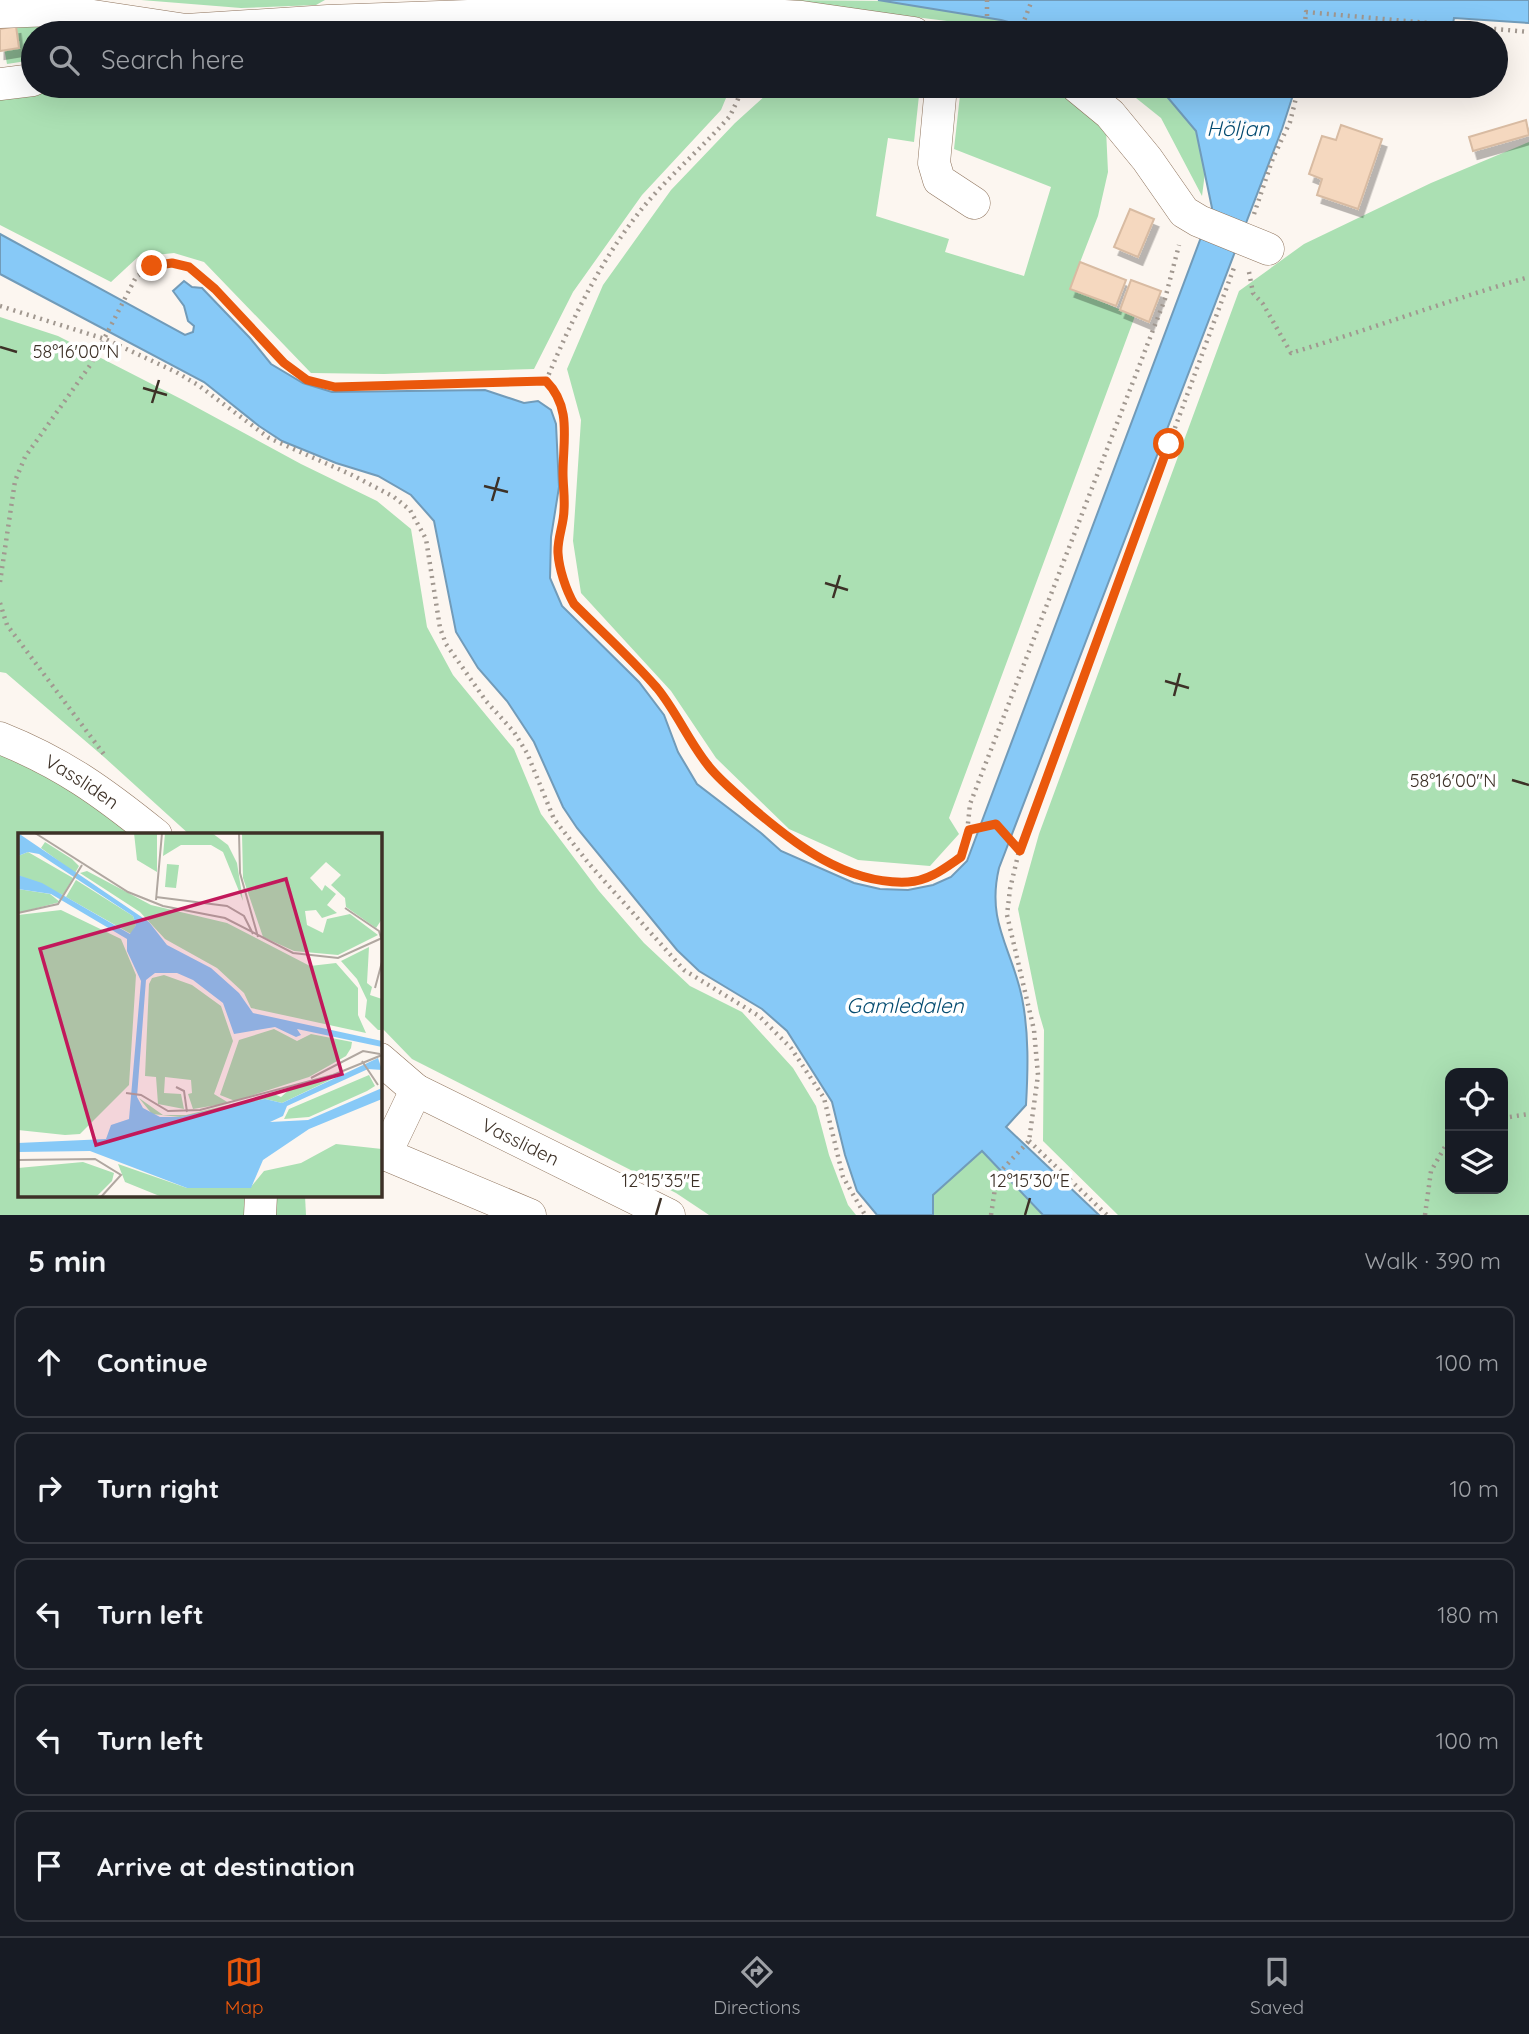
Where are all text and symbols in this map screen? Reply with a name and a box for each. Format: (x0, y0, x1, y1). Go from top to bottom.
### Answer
search box (21, 21, 1508, 98)
icon: search (45, 41, 83, 79)
text: Search here (101, 43, 245, 76)
water label: Höljan (1207, 115, 1270, 141)
route end (136, 250, 167, 281)
text: 58°16'00"N (33, 340, 119, 363)
route start (1153, 428, 1184, 459)
street label: Vassliden (41, 749, 124, 814)
text: 58°16'00"N (1410, 769, 1496, 792)
inset map (18, 833, 382, 1198)
water label: Gamledalen (846, 992, 965, 1018)
map controls (1445, 1068, 1508, 1194)
button: locate (1445, 1068, 1508, 1131)
street label: Vassliden (478, 1112, 563, 1171)
button: layers (1445, 1131, 1508, 1194)
text: 12°15'35"E (622, 1169, 700, 1192)
text: 12°15'30"E (990, 1169, 1070, 1192)
text: 5 min (28, 1242, 106, 1280)
text: Walk · 390 m (1365, 1246, 1501, 1275)
icon: ahead (30, 1343, 68, 1381)
text: Continue (97, 1346, 208, 1379)
text: 100 m (1436, 1348, 1499, 1377)
icon: right (30, 1469, 68, 1507)
text: Turn right (97, 1472, 219, 1505)
text: 10 m (1450, 1474, 1499, 1503)
icon: left (30, 1595, 68, 1633)
text: Turn left (97, 1598, 204, 1631)
text: 180 m (1437, 1600, 1499, 1629)
icon: left (30, 1721, 68, 1759)
text: Turn left (97, 1724, 204, 1757)
text: 100 m (1436, 1726, 1499, 1755)
icon: arrive (30, 1847, 68, 1885)
text: Arrive at destination (97, 1850, 355, 1883)
tab: Map (225, 1953, 264, 2019)
tab: Directions (713, 1953, 800, 2019)
tab: Saved (1250, 1953, 1304, 2019)

